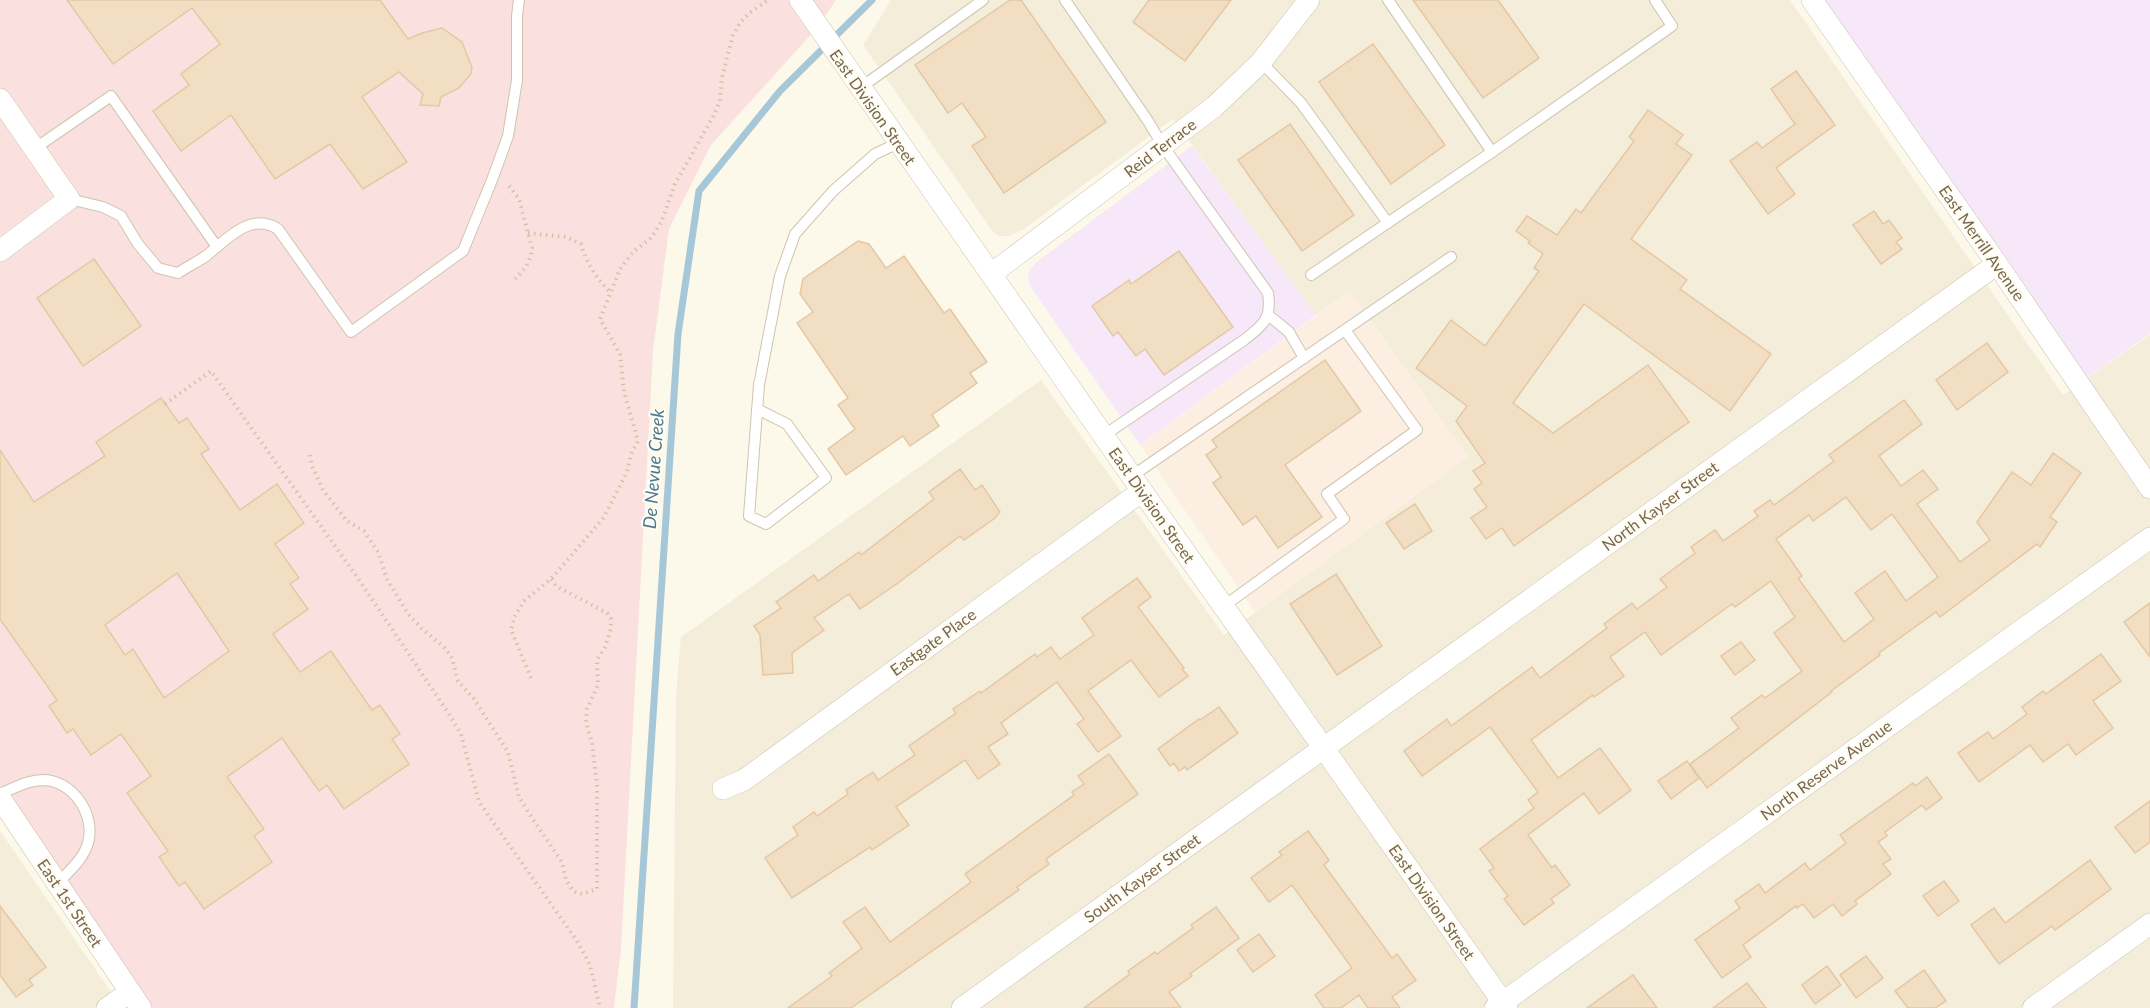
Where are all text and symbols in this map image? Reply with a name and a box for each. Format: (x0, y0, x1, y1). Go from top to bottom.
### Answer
street label: East Division Street (826, 45, 921, 168)
street label: Reid Terrace (1120, 114, 1200, 181)
street label: East Merrill Avenue (1935, 181, 2029, 304)
water label: De Nevue Creek (638, 408, 668, 530)
street label: East Division Street (1105, 443, 1200, 566)
street label: North Kayser Street (1598, 457, 1722, 554)
street label: Eastgate Place (886, 604, 979, 679)
street label: North Reserve Avenue (1756, 716, 1895, 824)
street label: South Kayser Street (1080, 829, 1204, 926)
street label: East Division Street (1385, 840, 1480, 963)
street label: East 1st Street (34, 855, 107, 951)

